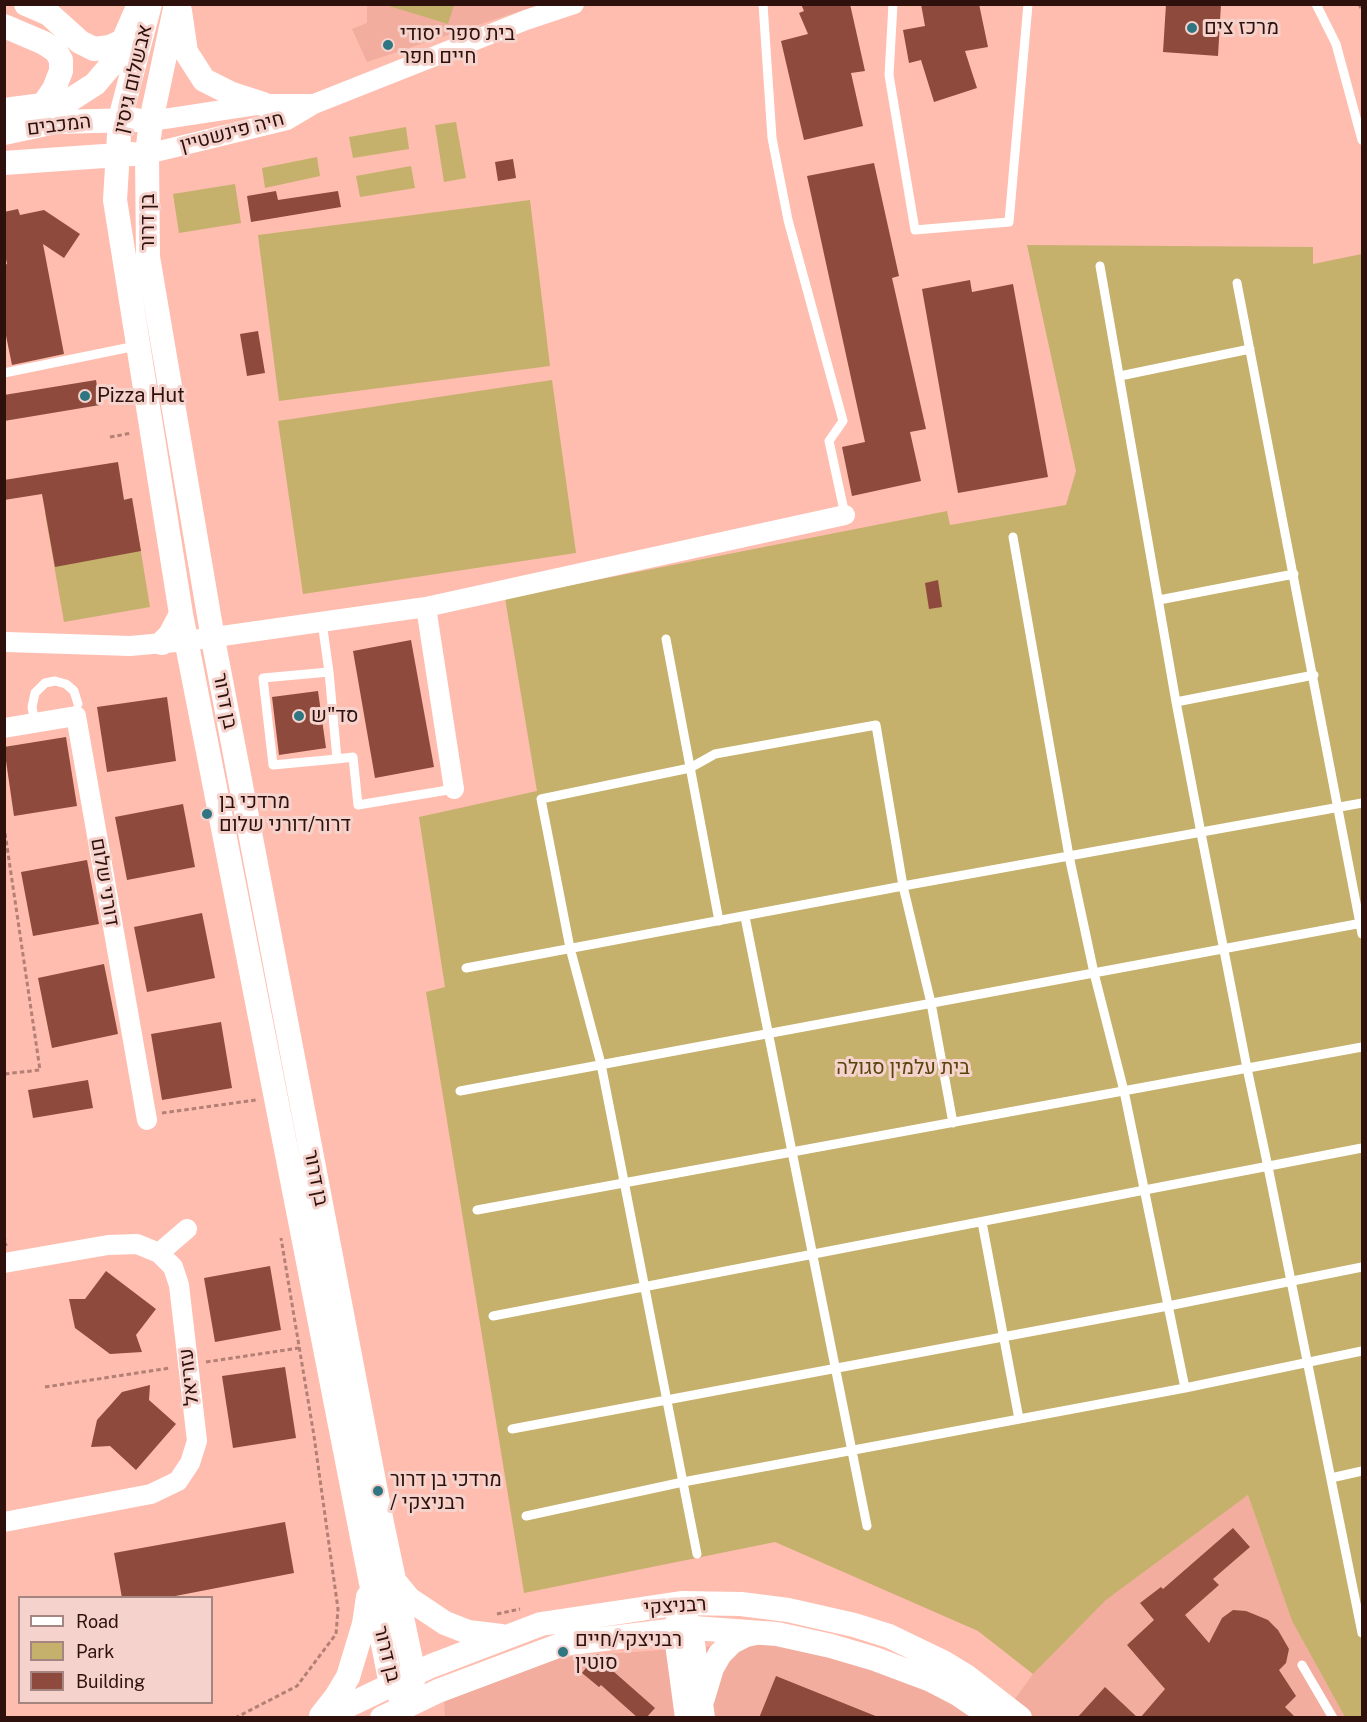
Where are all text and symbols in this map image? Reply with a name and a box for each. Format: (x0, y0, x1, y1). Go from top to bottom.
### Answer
place label: מרכז צים (1204, 16, 1279, 40)
marker: מרכז צים (1185, 21, 1199, 35)
street label: אבשלום גיסין (109, 22, 157, 136)
place label: בית ספר יסודי חיים חפר (400, 22, 515, 69)
marker: בית ספר יסודי חיים חפר (381, 38, 395, 52)
street label: חיה פינשטיין (177, 107, 287, 157)
street label: המכבים (26, 109, 92, 141)
street label: בן דרור (136, 193, 160, 251)
place label: Pizza Hut (97, 384, 185, 408)
marker: Pizza Hut (78, 389, 92, 403)
street label: בן דרור (208, 671, 242, 731)
place label: סד"ש (311, 704, 359, 728)
marker: סד"ש (292, 709, 306, 723)
place label: מרדכי בן דרור/דורני שלום (219, 790, 351, 837)
marker: מרדכי בן דרור/דורני שלום (200, 807, 214, 821)
street label: דורני שלום (85, 836, 125, 928)
park label: בית עלמין סגולה (836, 1056, 970, 1080)
street label: בן דרור (299, 1148, 333, 1208)
street label: עזריאל (174, 1347, 204, 1407)
place label: מרדכי בן דרור / רבניצקי (390, 1468, 502, 1515)
marker: מרדכי בן דרור / רבניצקי (371, 1484, 385, 1498)
street label: רבניצקי (643, 1592, 707, 1620)
legend (18, 1596, 213, 1704)
text: Road (76, 1611, 119, 1632)
street label: בן דרור (368, 1623, 406, 1685)
place label: רבניצקי/חיים סוטין (575, 1628, 682, 1675)
text: Park (76, 1641, 114, 1662)
marker: רבניצקי/חיים סוטין (556, 1645, 570, 1659)
text: Building (76, 1671, 145, 1692)

